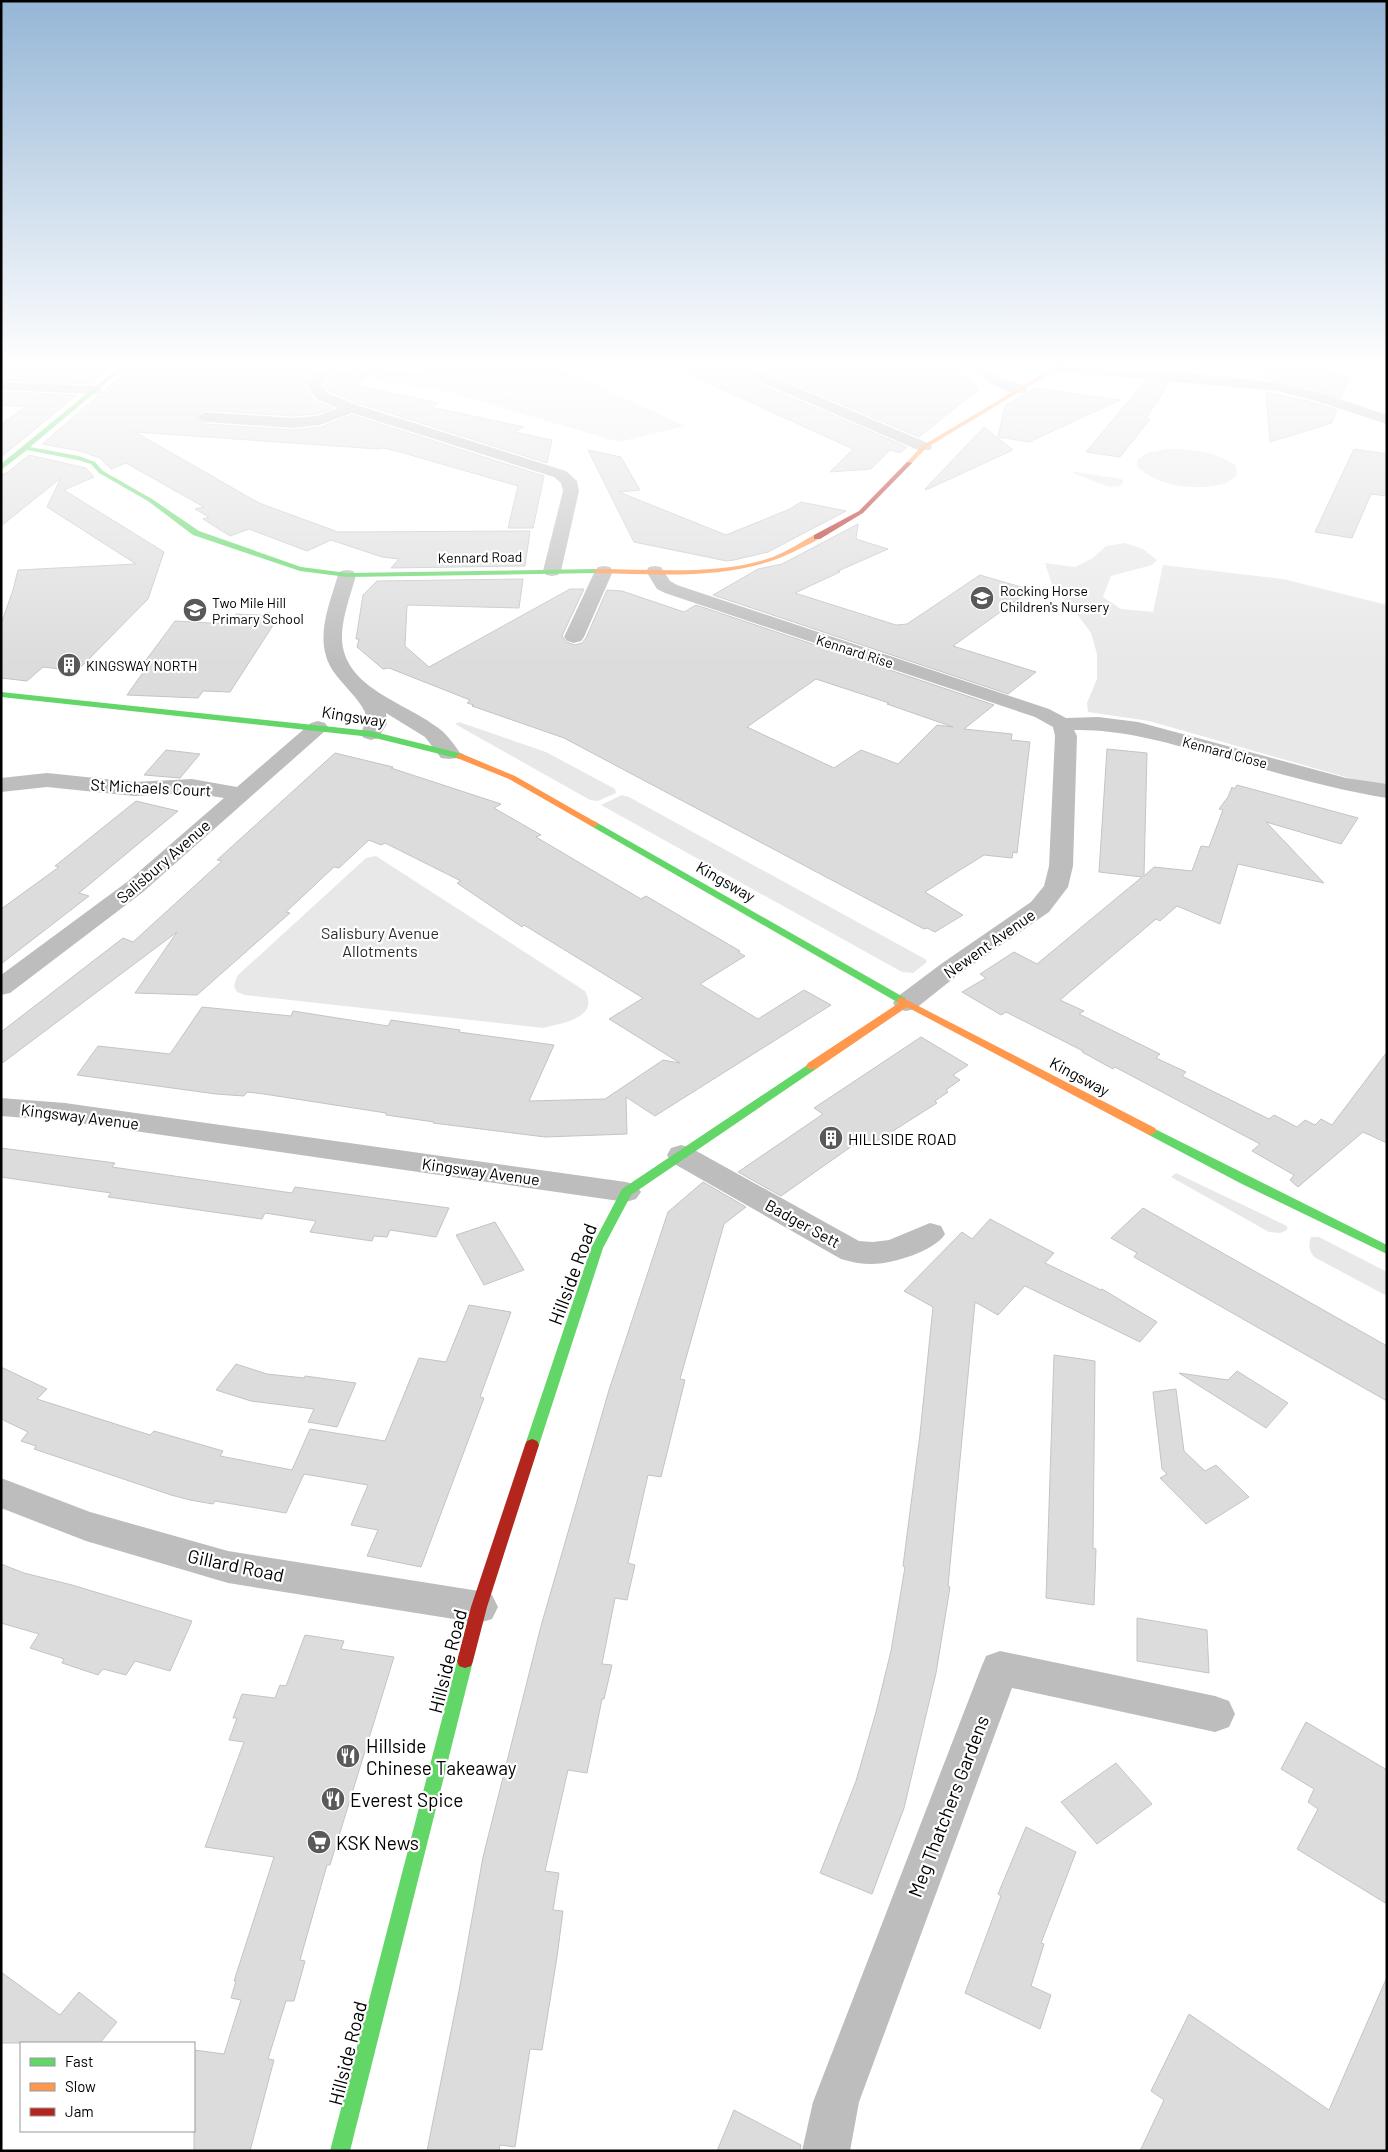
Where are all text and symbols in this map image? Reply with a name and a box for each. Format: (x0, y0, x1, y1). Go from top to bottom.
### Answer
street label: Kennard Road (438, 548, 522, 566)
place label: Rocking Horse Children's Nursery (1000, 582, 1110, 615)
school or university icon: Rocking Horse Children's Nursery (969, 585, 995, 611)
place label: Two Mile Hill Primary School (212, 594, 304, 627)
school or university icon: Two Mile Hill Primary School (182, 597, 208, 623)
street label: Kennard Rise (814, 631, 896, 671)
building icon: KINGSWAY NORTH (56, 652, 82, 678)
place label: KINGSWAY NORTH (86, 657, 197, 674)
street label: Kingsway (320, 702, 388, 731)
street label: Kennard Close (1181, 733, 1269, 771)
street label: St Michaels Court (90, 774, 212, 800)
street label: Salisbury Avenue (112, 815, 214, 907)
street label: Kingsway (693, 857, 759, 906)
street label: Newent Avenue (940, 904, 1038, 982)
park label: Salisbury Avenue Allotments (321, 923, 439, 960)
street label: Kingsway (1047, 1052, 1114, 1100)
street label: Kingsway Avenue (20, 1099, 140, 1133)
building icon: HILLSIDE ROAD (818, 1125, 844, 1151)
place label: HILLSIDE ROAD (848, 1129, 956, 1148)
street label: Kingsway Avenue (421, 1153, 541, 1189)
street label: Badger Sett (762, 1195, 844, 1251)
street label: Hillside Road (543, 1220, 601, 1328)
street label: Gillard Road (186, 1544, 286, 1586)
street label: Hillside Road (423, 1607, 471, 1715)
street label: Meg Thatchers Gardens (903, 1712, 993, 1900)
place label: Hillside Chinese Takeaway (366, 1734, 517, 1779)
restaurant icon: Hillside Chinese Takeaway (335, 1743, 361, 1769)
restaurant icon: Everest Spice (320, 1786, 346, 1812)
place label: Everest Spice (350, 1788, 463, 1811)
supermarket icon: KSK News (306, 1829, 332, 1855)
place label: KSK News (336, 1831, 419, 1854)
street label: Hillside Road (323, 1999, 371, 2107)
legend (20, 2042, 195, 2132)
text: Fast (65, 2052, 93, 2070)
text: Slow (65, 2077, 96, 2095)
text: Jam (65, 2102, 94, 2120)

